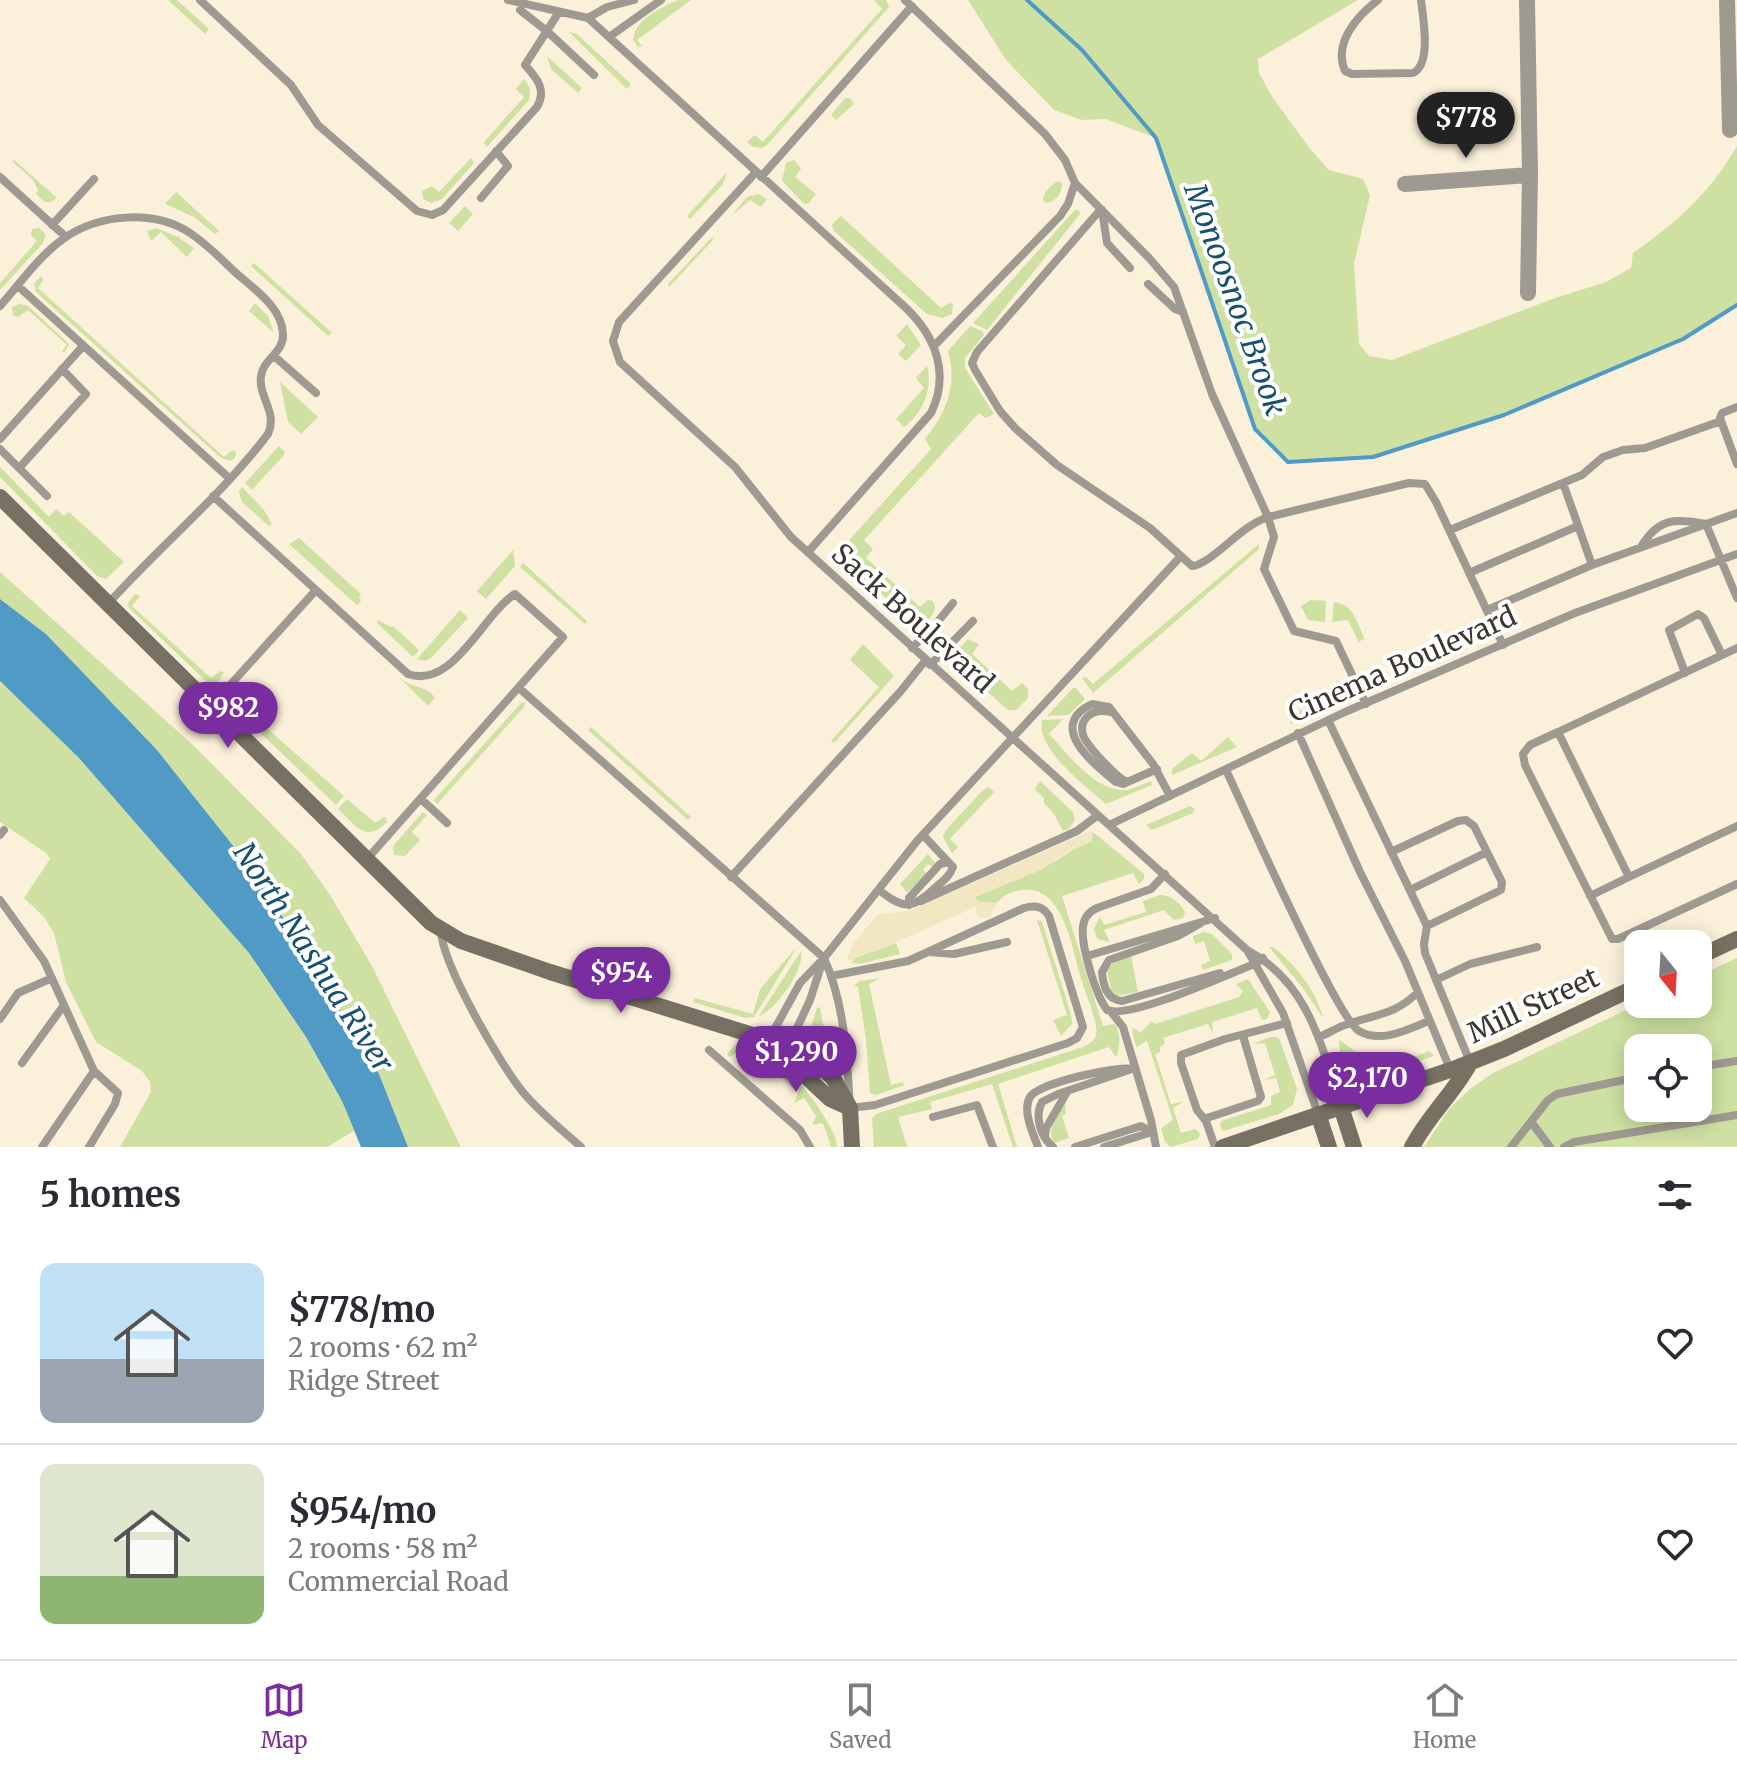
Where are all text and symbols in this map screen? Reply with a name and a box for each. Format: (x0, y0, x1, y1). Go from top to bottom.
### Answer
pin: $778 (1419, 92, 1513, 160)
text: $778 (1435, 101, 1497, 134)
water label: Monoosnoc Brook (1176, 176, 1296, 421)
street label: Sack Boulevard (824, 536, 1002, 701)
street label: Cinema Boulevard (1282, 598, 1522, 730)
pin: $982 (181, 682, 275, 750)
text: $982 (197, 691, 259, 724)
water label: North Nashua River (225, 835, 403, 1080)
north arrow (1624, 930, 1712, 1018)
map controls (1624, 930, 1712, 1122)
pin: $954 (574, 947, 668, 1015)
text: $954 (589, 956, 653, 989)
street label: Mill Street (1462, 959, 1604, 1051)
pin: $1,290 (731, 1026, 861, 1094)
button: locate (1624, 1034, 1712, 1122)
text: $1,290 (754, 1035, 838, 1068)
pin: $2,170 (1302, 1052, 1432, 1120)
text: $2,170 (1326, 1061, 1408, 1094)
icon: filters (1653, 1173, 1697, 1217)
text: 5 homes (40, 1174, 181, 1216)
text: $778/mo (288, 1289, 435, 1331)
icon: home (104, 1295, 200, 1391)
icon: heart (1653, 1321, 1697, 1365)
text: 2 rooms · 62 m² (288, 1331, 477, 1364)
text: Ridge Street (288, 1364, 440, 1397)
text: $954/mo (288, 1490, 436, 1532)
icon: home (104, 1496, 200, 1592)
icon: heart (1653, 1522, 1697, 1566)
text: 2 rooms · 58 m² (288, 1532, 477, 1565)
text: Commercial Road (288, 1565, 509, 1598)
tab: Map (261, 1678, 308, 1754)
tab: Saved (829, 1678, 891, 1754)
tab: Home (1413, 1678, 1476, 1754)

